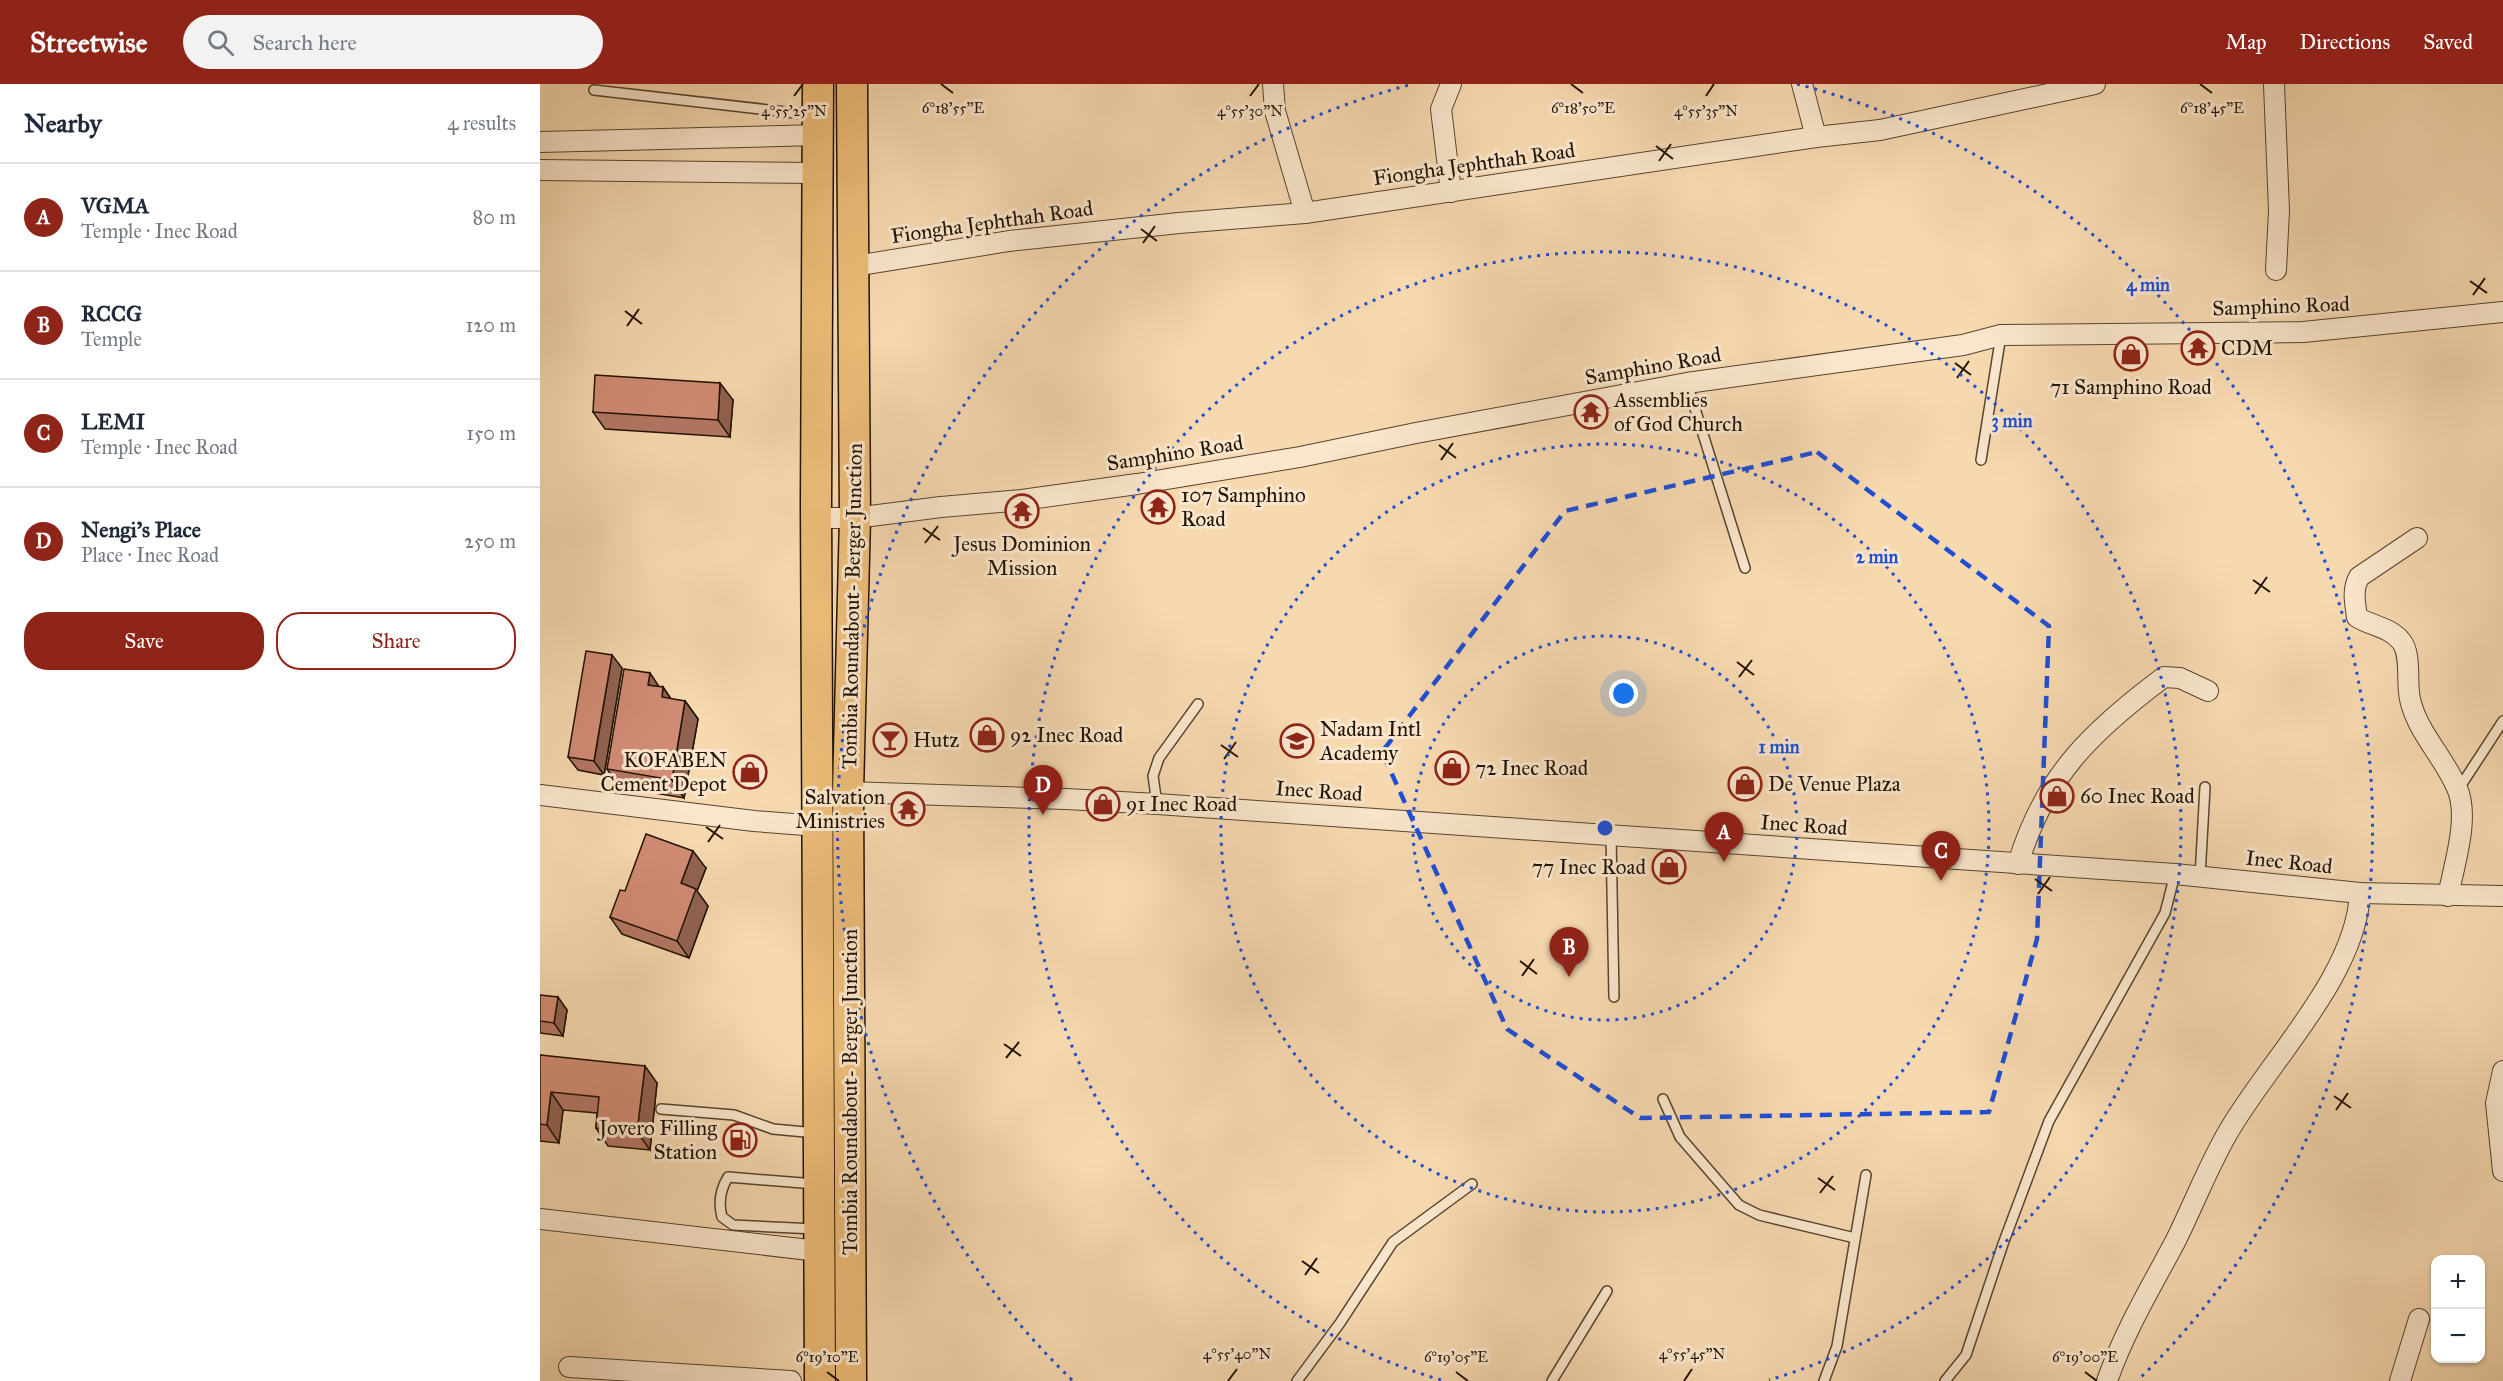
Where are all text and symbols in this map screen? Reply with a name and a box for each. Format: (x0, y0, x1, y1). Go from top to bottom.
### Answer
search box (183, 15, 603, 69)
text: Streetwise (30, 25, 147, 60)
icon: search (204, 26, 237, 59)
text: Search here (252, 29, 357, 56)
text: Map (2226, 29, 2267, 55)
text: Directions (2300, 29, 2390, 55)
text: Saved (2423, 29, 2473, 55)
text: 6°18'55"E (922, 99, 984, 117)
text: 6°18'50"E (1551, 99, 1615, 117)
text: 6°18'45"E (2180, 99, 2244, 117)
text: 4°55'25"N (761, 102, 827, 120)
text: 4°55'30"N (1217, 102, 1283, 120)
text: 4°55'35"N (1674, 102, 1738, 120)
text: Nearby (24, 107, 102, 139)
text: 4 results (447, 111, 516, 135)
street label: Fiongha Jephthah Road (1371, 137, 1577, 191)
text: VGMA (81, 192, 149, 219)
street label: Fiongha Jephthah Road (889, 195, 1095, 249)
text: A (37, 205, 50, 229)
text: 80 m (473, 205, 516, 229)
text: Temple · Inec Road (81, 219, 238, 243)
text: 4 min (2126, 274, 2170, 297)
street label: Samphino Road (2212, 291, 2351, 321)
text: RCCG (81, 300, 142, 327)
text: B (37, 313, 50, 337)
text: 120 m (465, 313, 516, 337)
text: Temple (81, 327, 142, 351)
temple icon: CDM (2180, 330, 2216, 366)
place label: CDM (2221, 335, 2273, 361)
shop icon: 71 Samphino Road (2113, 336, 2149, 372)
street label: Samphino Road (1583, 341, 1724, 391)
place label: 71 Samphino Road (2050, 374, 2212, 400)
place label: Assemblies of God Church (1613, 387, 1743, 437)
temple icon: Assemblies of God Church (1573, 394, 1609, 430)
text: LEMI (81, 408, 145, 435)
text: 3 min (1992, 410, 2033, 433)
text: C (37, 421, 50, 445)
text: 150 m (466, 421, 516, 445)
street label: Samphino Road (1105, 429, 1246, 477)
text: Temple · Inec Road (81, 435, 238, 459)
street label: Tombia Roundabout- Berger Junction (836, 443, 868, 769)
place label: 107 Samphino Road (1181, 482, 1306, 532)
temple icon: 107 Samphino Road (1140, 489, 1176, 525)
temple icon: Jesus Dominion Mission (1004, 493, 1040, 529)
text: Nengi's Place (81, 516, 201, 543)
text: D (36, 529, 51, 553)
text: 250 m (464, 529, 516, 553)
place label: Jesus Dominion Mission (951, 531, 1091, 581)
text: Place · Inec Road (81, 543, 219, 567)
text: 2 min (1856, 546, 1899, 568)
button: Save (24, 612, 264, 670)
button: Share (276, 612, 516, 670)
your location (1609, 679, 1638, 708)
place label: Nadam Intl Academy (1319, 716, 1421, 766)
shop icon: 92 Inec Road (969, 717, 1005, 753)
bar icon: Hutz (872, 722, 908, 758)
place label: 92 Inec Road (1010, 722, 1124, 748)
school or university icon: Nadam Intl Academy (1279, 723, 1315, 759)
place label: Hutz (913, 727, 960, 753)
text: 1 min (1759, 736, 1800, 758)
place label: KOFABEN Cement Depot (600, 747, 728, 797)
shop icon: 72 Inec Road (1434, 750, 1470, 786)
shop icon: KOFABEN Cement Depot (732, 754, 768, 790)
place label: 72 Inec Road (1475, 755, 1589, 781)
pin: D (1024, 766, 1062, 815)
shop icon: De Venue Plaza (1727, 766, 1763, 802)
place label: De Venue Plaza (1768, 771, 1901, 797)
street label: Inec Road (1275, 775, 1364, 807)
shop icon: 60 Inec Road (2039, 778, 2075, 814)
place label: 60 Inec Road (2080, 783, 2195, 809)
place label: Salvation Ministries (795, 784, 885, 834)
shop icon: 91 Inec Road (1085, 786, 1121, 822)
temple icon: Salvation Ministries (890, 791, 926, 827)
place label: 91 Inec Road (1126, 791, 1238, 817)
street label: Inec Road (1760, 809, 1849, 841)
pin: A (1704, 812, 1744, 862)
centre of rings (1595, 818, 1615, 838)
pin: C (1922, 832, 1960, 881)
street label: Inec Road (2244, 845, 2334, 880)
shop icon: 77 Inec Road (1651, 849, 1687, 885)
place label: 77 Inec Road (1532, 854, 1646, 880)
pin: B (1550, 928, 1588, 977)
street label: Tombia Roundabout- Berger Junction (837, 929, 863, 1255)
place label: Jovero Filling Station (597, 1115, 717, 1165)
fuel station icon: Jovero Filling Station (722, 1122, 758, 1158)
map controls (2431, 1255, 2485, 1363)
button: + (2431, 1255, 2485, 1309)
button: − (2431, 1309, 2485, 1363)
text: 4°55'40"N (1203, 1345, 1271, 1363)
text: 4°55'45"N (1659, 1345, 1726, 1363)
text: 6°19'10"E (795, 1348, 859, 1366)
text: 6°19'05"E (1424, 1348, 1488, 1366)
text: 6°19'00"E (2052, 1348, 2118, 1366)

